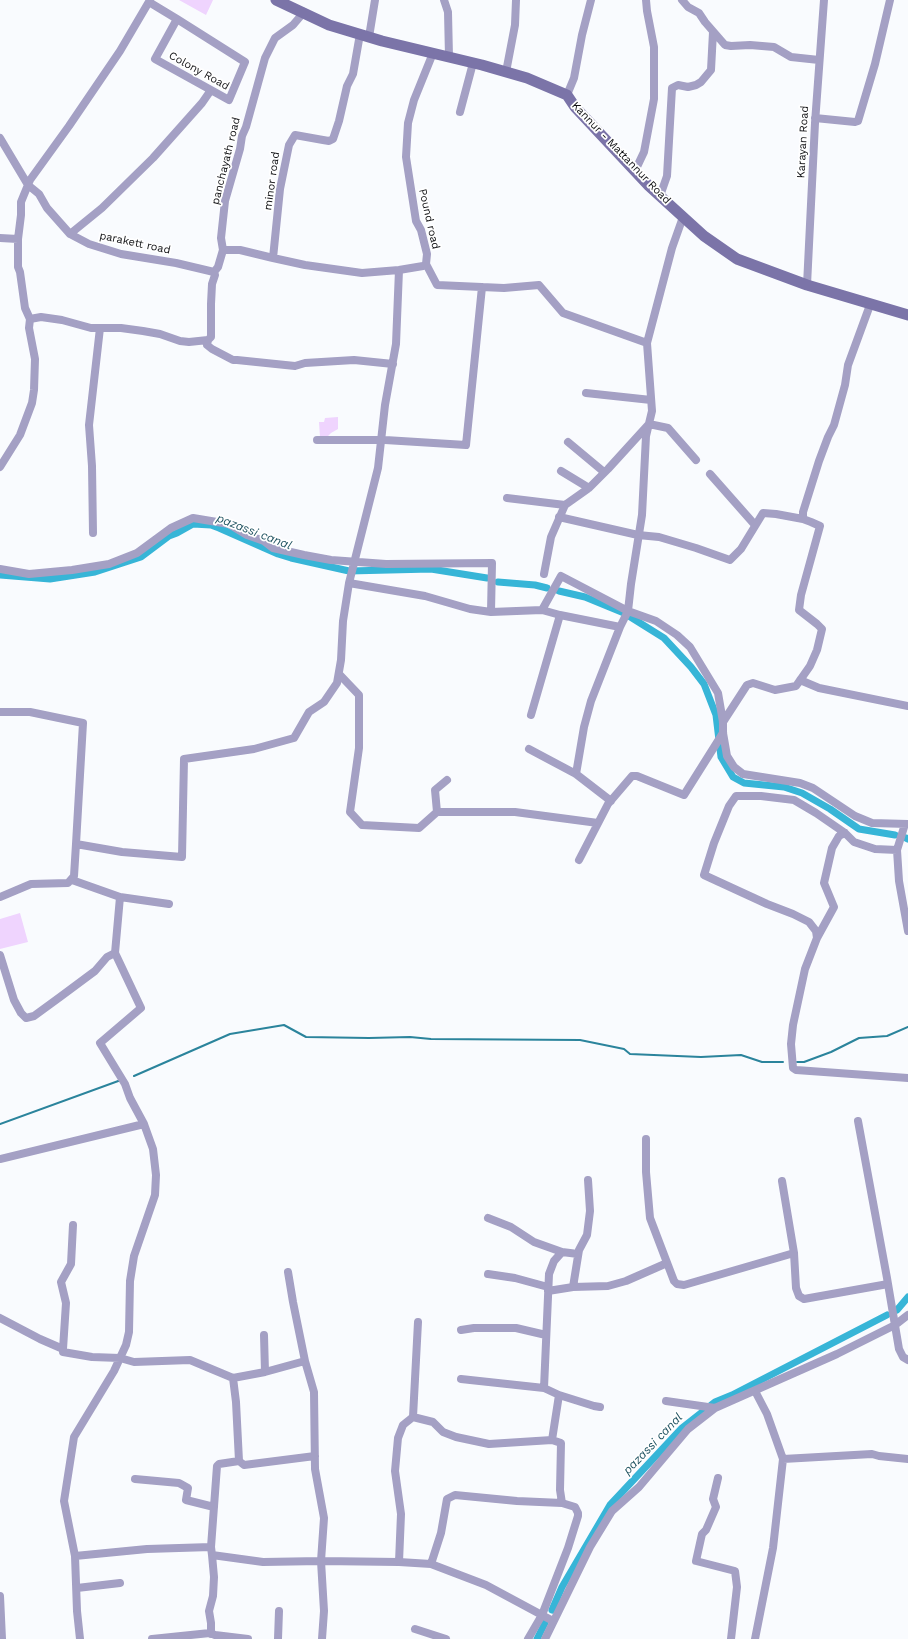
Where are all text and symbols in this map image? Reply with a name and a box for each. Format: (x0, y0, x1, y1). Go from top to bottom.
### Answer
street label: Colony Road (166, 49, 232, 93)
street label: Kannur - Mattannur Road (569, 99, 673, 207)
street label: Karayan Road (795, 105, 811, 179)
street label: panchayath road (209, 116, 243, 206)
street label: minor road (261, 151, 283, 211)
street label: Pound road (416, 188, 442, 250)
street label: parakett road (98, 229, 172, 257)
water label: pazassi canal (214, 511, 294, 553)
water label: pazassi canal (620, 1410, 686, 1478)

